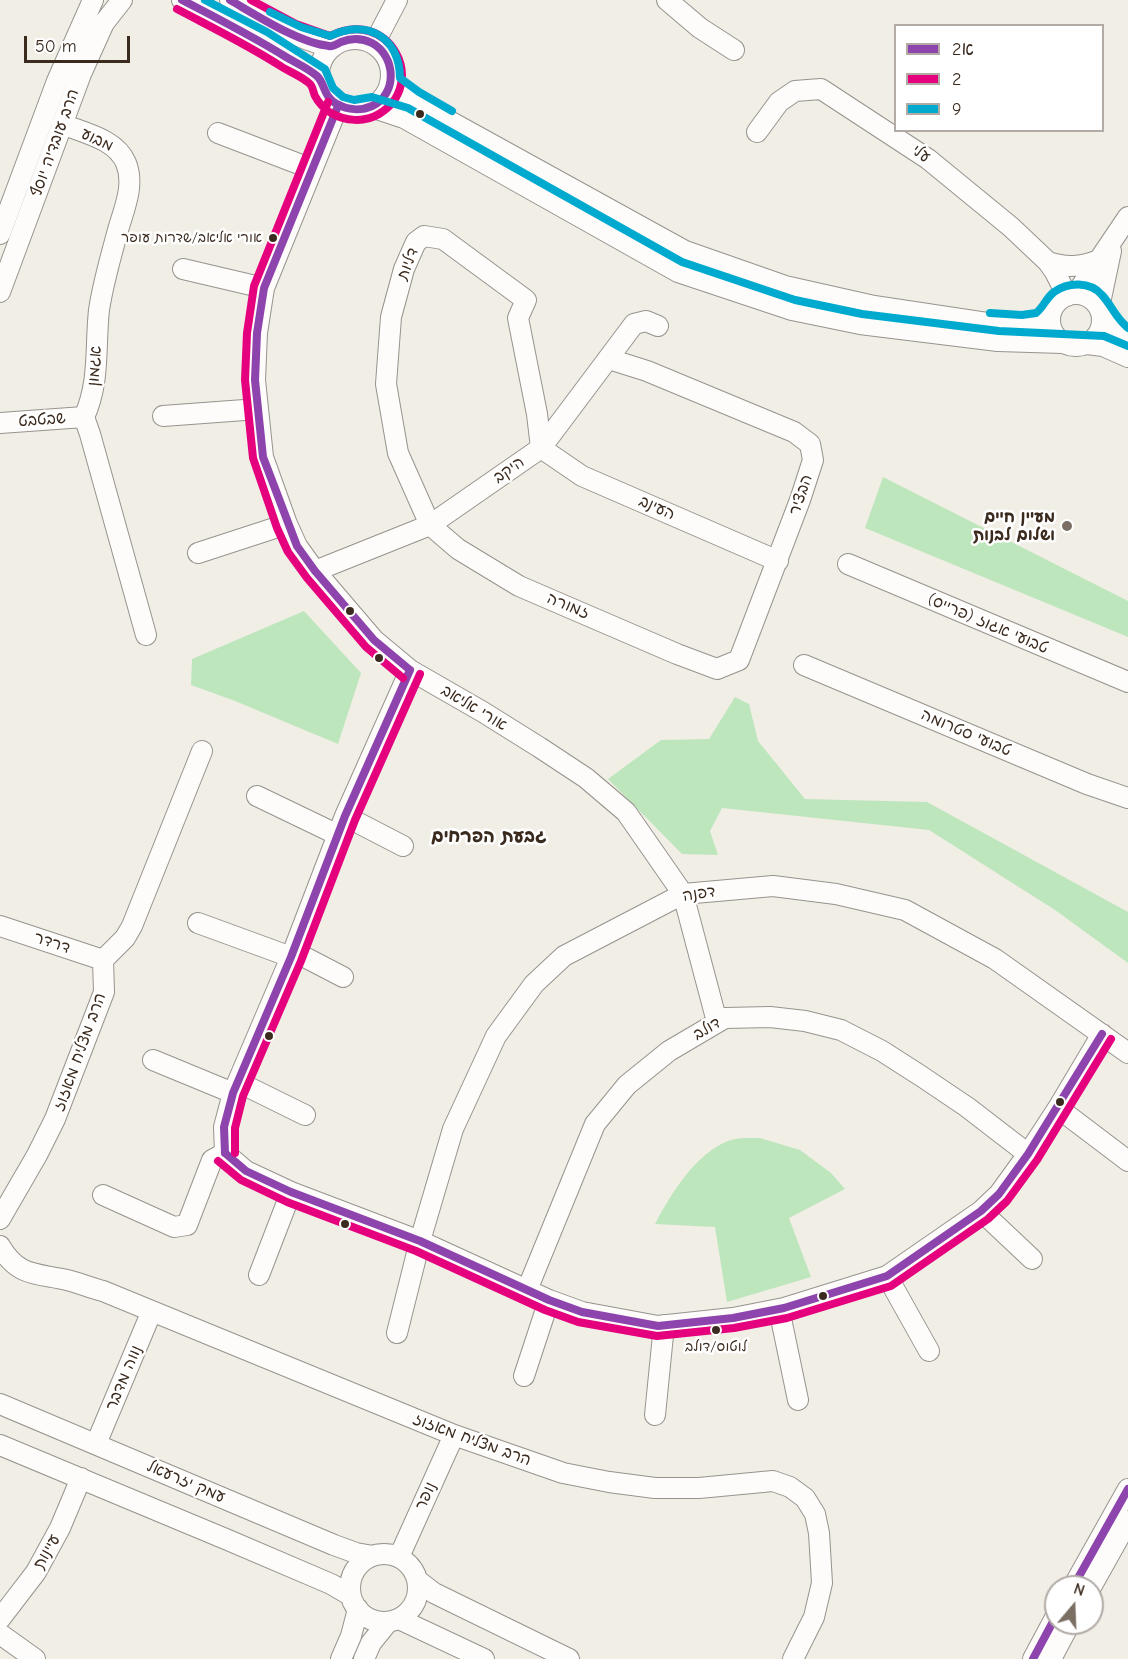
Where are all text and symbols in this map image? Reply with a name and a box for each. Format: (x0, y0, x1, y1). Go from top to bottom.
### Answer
scale bar (27, 24, 134, 62)
legend (894, 24, 1104, 132)
text: 50 m (35, 36, 77, 57)
text: 2א (952, 39, 974, 60)
text: 2 (952, 69, 961, 90)
street label: הרב עובדיה יוסף (27, 87, 83, 199)
text: 9 (952, 99, 962, 120)
unlabelled marker (414, 108, 426, 120)
street label: מבוע (78, 124, 116, 156)
street label: עלי (908, 141, 934, 167)
place label: אורי אליאב/שדרות עופר (121, 230, 262, 246)
marker: אורי אליאב/שדרות עופר (267, 232, 279, 244)
street label: דליות (393, 245, 423, 283)
street label: אגמון (84, 345, 106, 387)
street label: שבטבט (18, 409, 66, 431)
street label: היקב (490, 453, 528, 487)
street label: הבציר (785, 472, 817, 518)
street label: העינב (636, 492, 678, 524)
place label: מעיין חיים ושלום לבנות (973, 507, 1055, 545)
marker: מעיין חיים ושלום לבנות (1060, 519, 1074, 533)
street label: זמורה (544, 589, 592, 623)
street label: טבועי אגוז (פרייס) (925, 590, 1051, 658)
unlabelled marker (344, 605, 356, 617)
unlabelled marker (373, 652, 385, 664)
street label: אורי אליאב (438, 681, 510, 735)
street label: טבועי סטרומה (918, 705, 1014, 761)
district label: גבעת הפרחים (431, 826, 547, 848)
street label: דפנה (681, 882, 717, 906)
street label: דרדר (32, 928, 72, 958)
street label: הרב מצליח מאזוז (50, 990, 110, 1114)
street label: דולב (690, 1013, 724, 1045)
unlabelled marker (263, 1030, 275, 1042)
unlabelled marker (1054, 1096, 1066, 1108)
unlabelled marker (339, 1218, 351, 1230)
unlabelled marker (817, 1290, 829, 1302)
marker: לוטוס/דולב (710, 1324, 722, 1336)
place label: לוטוס/דולב (685, 1339, 747, 1355)
street label: נווה מדבר (102, 1342, 146, 1414)
street label: הרב מצליח מאזוז (410, 1410, 534, 1470)
street label: עמק יזרעאל (144, 1457, 228, 1507)
street label: נופר (411, 1479, 441, 1513)
street label: עיינות (29, 1531, 65, 1573)
north arrow (1044, 1575, 1104, 1635)
text: N (1071, 1580, 1087, 1600)

